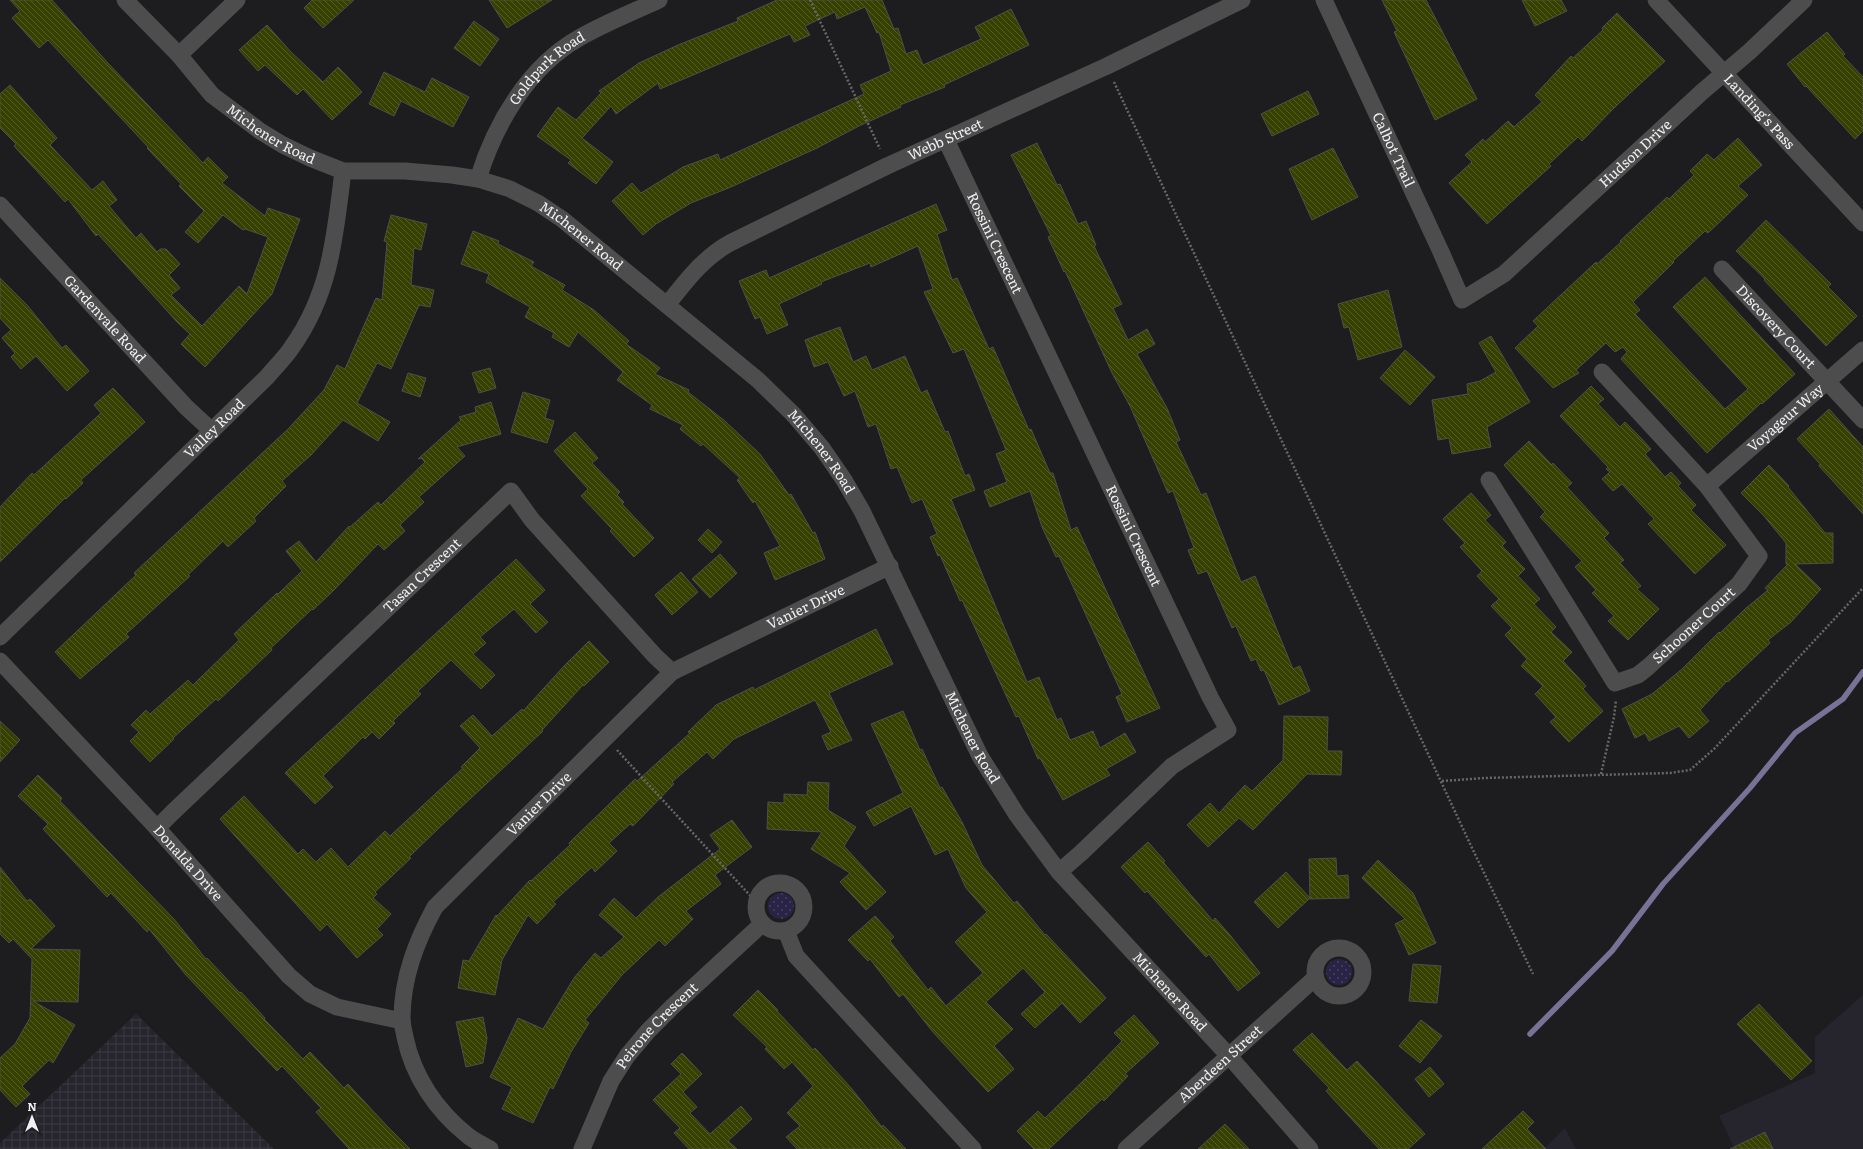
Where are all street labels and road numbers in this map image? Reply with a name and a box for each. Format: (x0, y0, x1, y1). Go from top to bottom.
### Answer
street label: Goldpark Road (503, 26, 588, 108)
street label: Landing's Pass (1720, 69, 1800, 153)
street label: Michener Road (223, 98, 319, 168)
street label: Calbot Trail (1368, 109, 1421, 190)
street label: Webb Street (904, 113, 986, 164)
street label: Hudson Drive (1594, 114, 1675, 191)
street label: Rossini Crescent (963, 189, 1028, 297)
street label: Michener Road (536, 196, 628, 275)
street label: Gardenvale Road (60, 270, 152, 367)
street label: Discovery Court (1732, 280, 1821, 373)
street label: Voyageur Way (1742, 377, 1828, 456)
street label: Valley Road (179, 393, 249, 462)
street label: Michener Road (784, 404, 861, 497)
street label: Rossini Crescent (1102, 481, 1167, 590)
street label: Tasan Crescent (378, 533, 465, 617)
street label: Vanier Drive (763, 579, 848, 633)
street label: Schooner Court (1647, 581, 1739, 668)
street label: Michener Road (941, 687, 1006, 787)
street label: Vanier Drive (501, 766, 575, 840)
street label: Donalda Drive (149, 820, 228, 905)
street label: Michener Road (1129, 947, 1213, 1036)
street label: Peirone Crescent (610, 977, 702, 1073)
street label: Aberdeen Street (1173, 1019, 1266, 1106)

